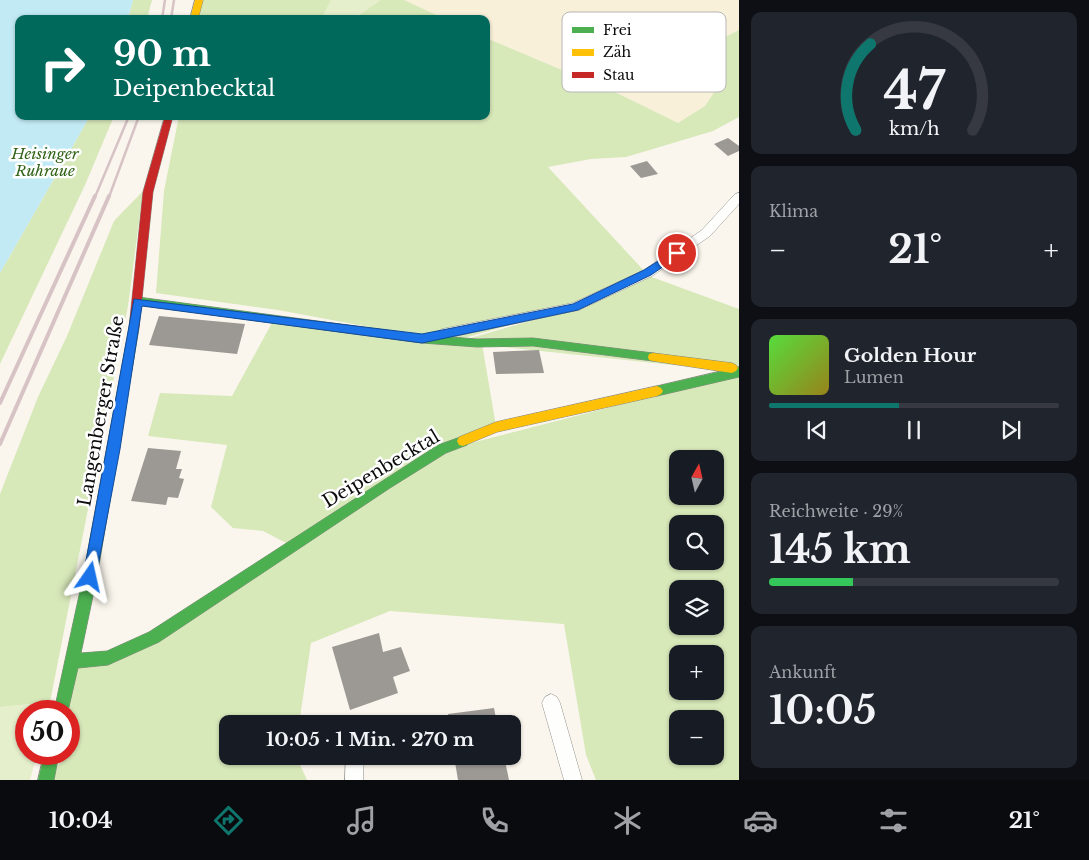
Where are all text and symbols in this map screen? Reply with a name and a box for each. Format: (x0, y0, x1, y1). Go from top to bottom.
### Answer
legend (562, 12, 726, 92)
text: Frei (603, 21, 632, 39)
text: 90 m (113, 32, 211, 75)
icon: right (30, 35, 95, 100)
text: Zäh (603, 43, 632, 61)
text: 47 (883, 59, 946, 123)
text: Stau (603, 66, 635, 84)
text: Deipenbecktal (113, 75, 275, 102)
text: km/h (889, 118, 939, 140)
park label: Heisinger Ruhraue (10, 144, 80, 180)
text: Klima (769, 201, 818, 221)
text: 21° (888, 226, 942, 273)
pin (656, 232, 698, 274)
text: − (769, 233, 787, 268)
text: + (1044, 233, 1059, 268)
icon: arrive (663, 239, 691, 267)
street label: Langenberger Straße (73, 314, 129, 508)
text: Golden Hour (844, 344, 976, 367)
text: Lumen (844, 367, 904, 387)
icon: previous (803, 416, 831, 444)
icon: pause (900, 416, 928, 444)
icon: next (997, 416, 1025, 444)
street label: Deipenbecktal (318, 425, 444, 513)
north arrow (669, 450, 724, 505)
map controls (669, 450, 724, 765)
text: Reichweite · 29% (769, 501, 903, 521)
button: search (669, 515, 724, 570)
text: 145 km (769, 526, 911, 573)
position arrow (63, 550, 115, 602)
button: layers (669, 580, 724, 635)
button: + (669, 645, 724, 700)
text: Ankunft (769, 662, 837, 682)
text: 10:05 (769, 687, 876, 734)
speed limit sign: 50 (15, 700, 80, 765)
button: − (669, 710, 724, 765)
text: 10:05 · 1 Min. · 270 m (266, 728, 474, 751)
icon: directions (211, 803, 246, 838)
icon: music (344, 803, 379, 838)
icon: phone (477, 803, 512, 838)
icon: climate (610, 803, 645, 838)
icon: car (743, 803, 778, 838)
icon: filters (876, 803, 911, 838)
text: 10:04 (49, 807, 113, 834)
text: 21° (1009, 807, 1040, 834)

